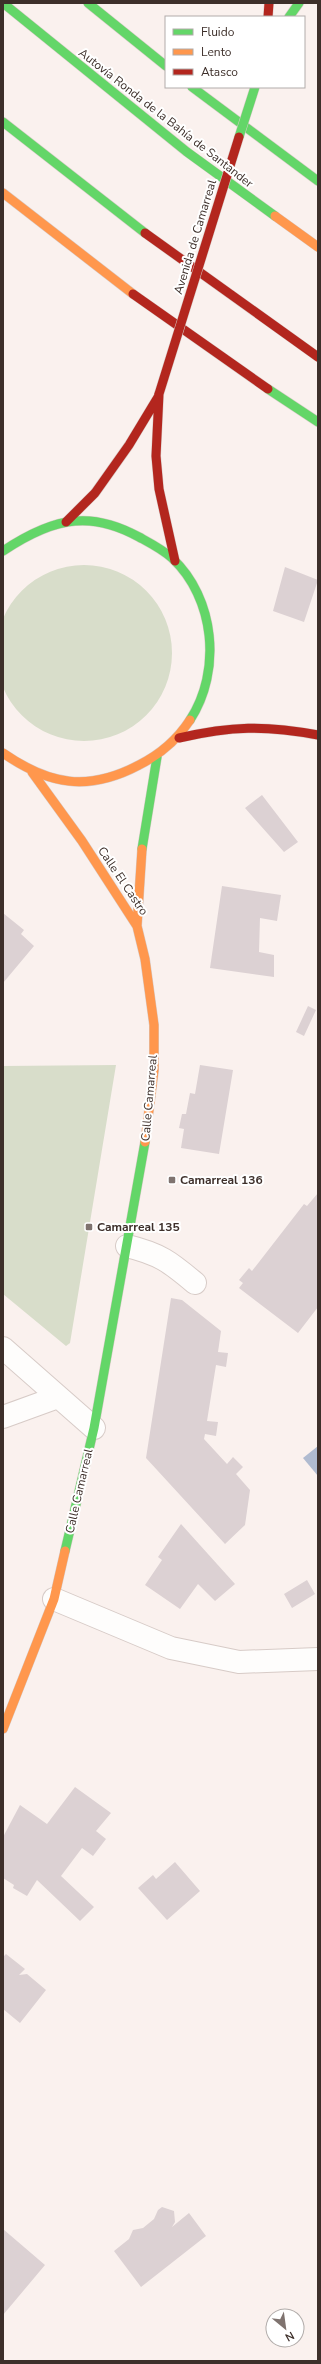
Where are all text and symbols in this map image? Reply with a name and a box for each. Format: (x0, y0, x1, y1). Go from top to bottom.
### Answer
legend (165, 16, 305, 88)
text: Fluido (201, 24, 235, 40)
text: Lento (201, 44, 232, 60)
street label: Autovía Ronda de la Bahía de Santander (75, 45, 257, 192)
text: Atasco (201, 64, 238, 80)
street label: Avenida de Camarreal (170, 177, 220, 296)
street label: Calle El Castro (94, 844, 152, 919)
street label: Calle Camarreal (137, 1054, 161, 1142)
place label: Camarreal 136 (180, 1172, 263, 1188)
marker: Camarreal 136 (167, 1175, 177, 1185)
place label: Camarreal 135 (97, 1219, 180, 1235)
marker: Camarreal 135 (84, 1222, 94, 1232)
street label: Calle Camarreal (61, 1447, 97, 1535)
north arrow (265, 2308, 305, 2348)
text: N (282, 2328, 297, 2345)

